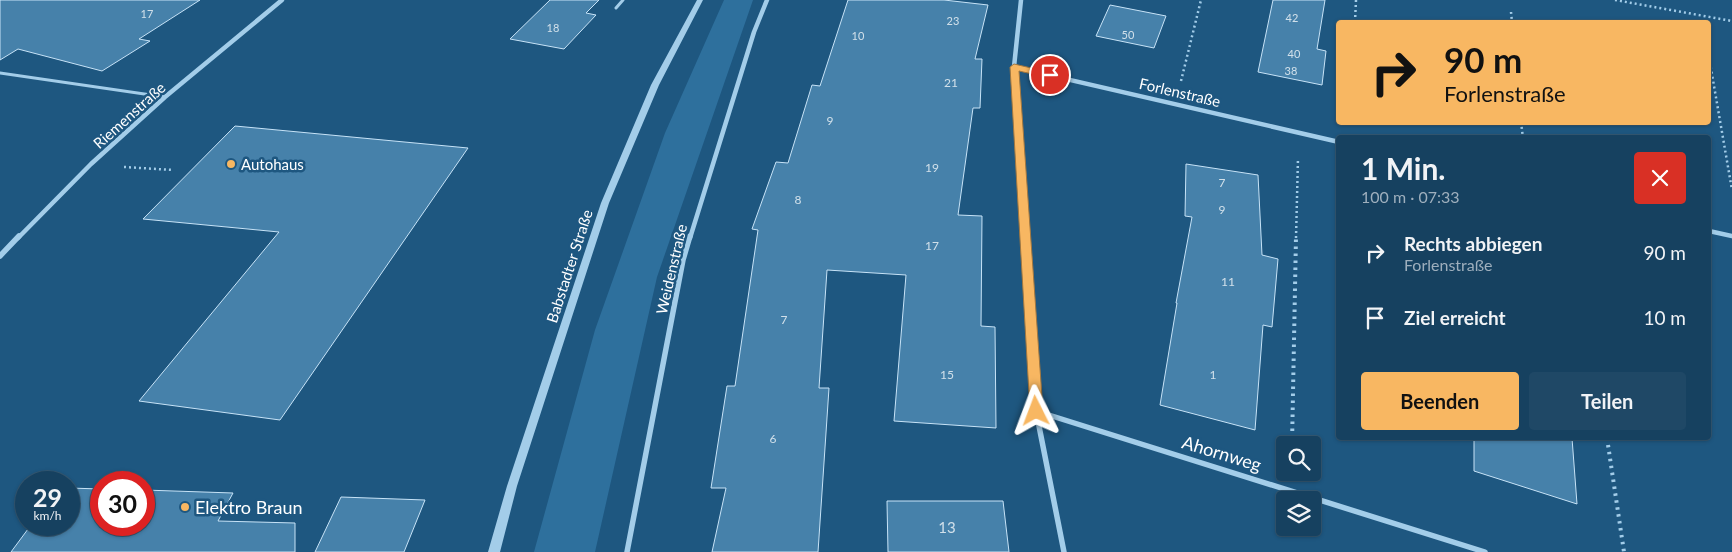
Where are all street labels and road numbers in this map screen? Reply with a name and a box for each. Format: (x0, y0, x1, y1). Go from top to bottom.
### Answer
street label: Forlenstraße (1138, 74, 1222, 110)
street label: Riemenstraße (89, 78, 169, 152)
street label: Babstadter Straße (542, 207, 596, 325)
street label: Weidenstraße (652, 222, 690, 316)
street label: Ahornweg (1180, 431, 1264, 475)

